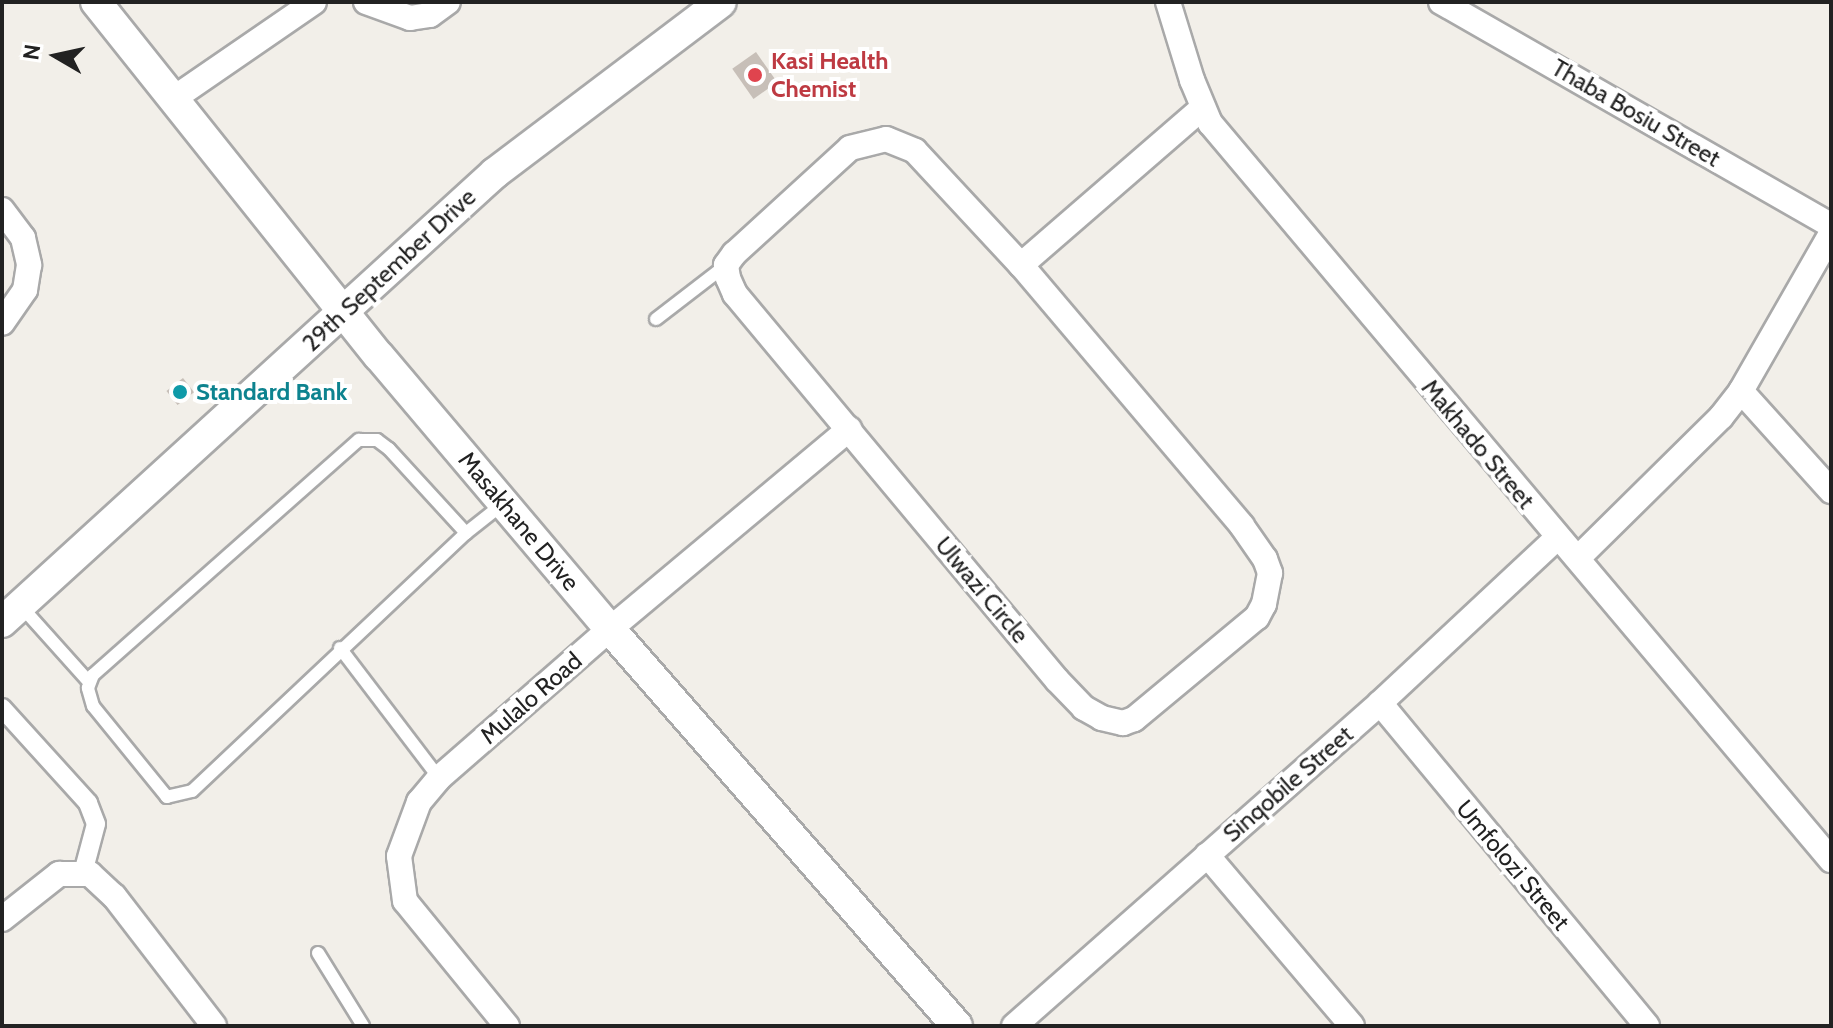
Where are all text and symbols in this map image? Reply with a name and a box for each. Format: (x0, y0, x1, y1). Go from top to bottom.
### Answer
north arrow (16, 16, 96, 96)
text: N (17, 42, 46, 62)
place label: Kasi Health Chemist (771, 47, 888, 103)
street label: Thaba Bosiu Street (1547, 53, 1725, 173)
marker: Kasi Health Chemist (746, 66, 764, 84)
street label: 29th September Drive (297, 182, 481, 358)
street label: Makhado Street (1416, 374, 1540, 514)
place label: Standard Bank (196, 378, 347, 406)
marker: Standard Bank (171, 383, 189, 401)
street label: Masakhane Drive (453, 446, 585, 596)
street label: Ulwazi Circle (929, 531, 1035, 649)
street label: Mulalo Road (474, 646, 588, 750)
street label: Sinqobile Street (1217, 720, 1359, 848)
street label: Umfolozi Street (1450, 794, 1576, 936)

